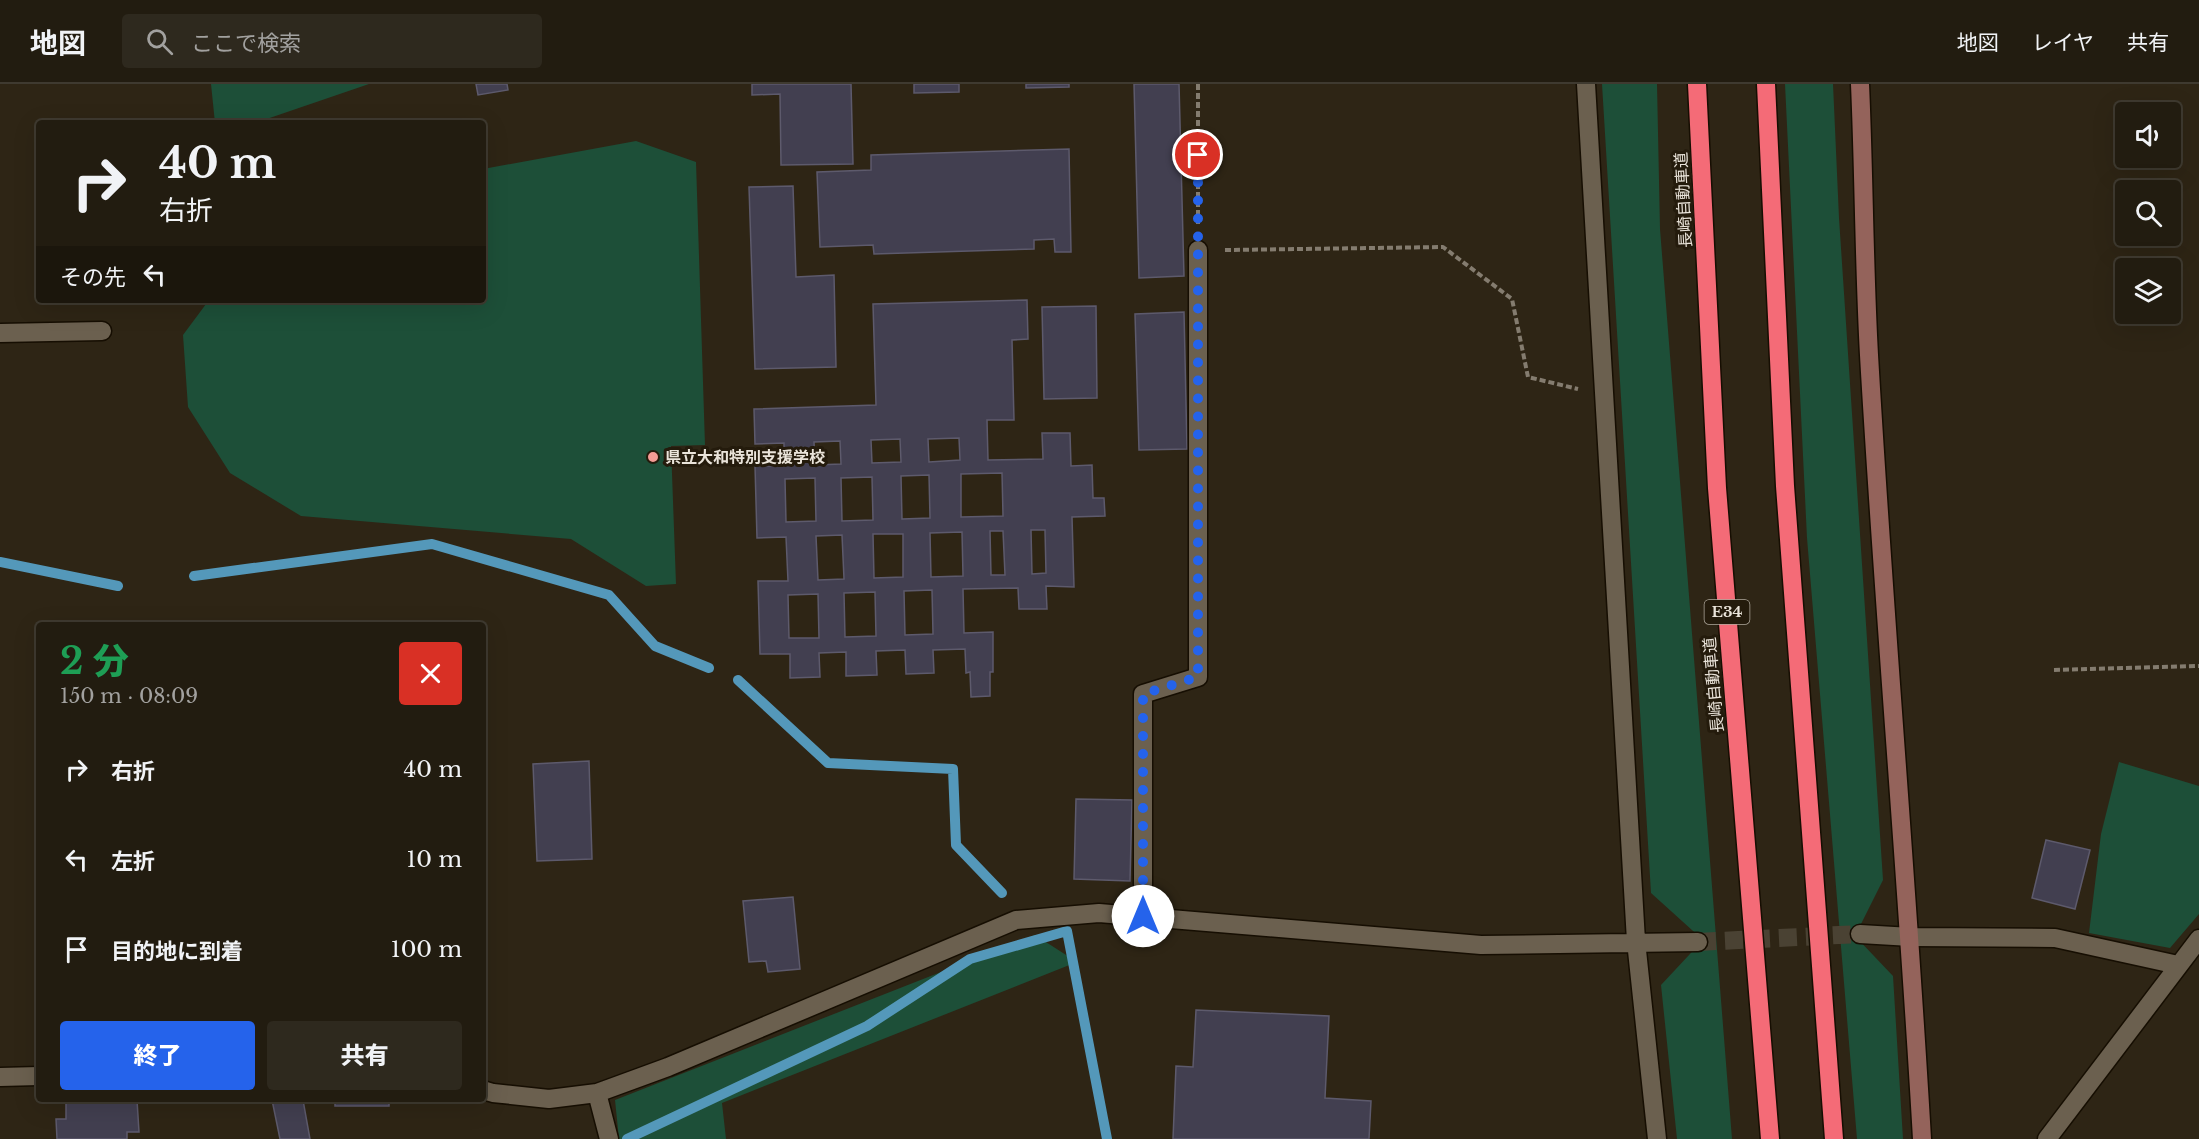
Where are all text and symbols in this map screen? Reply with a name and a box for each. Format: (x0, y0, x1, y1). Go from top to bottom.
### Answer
search box (122, 14, 542, 68)
icon: search (143, 25, 176, 58)
text: 地図 (30, 26, 86, 61)
text: ここで検索 (191, 30, 301, 57)
text: 地図 (1957, 30, 1999, 56)
text: レイヤ (2032, 30, 2094, 56)
text: 共有 (2127, 30, 2169, 56)
map controls (2115, 102, 2181, 324)
button: sound (2115, 102, 2181, 168)
pin (1172, 129, 1223, 180)
text: 40 m (159, 137, 276, 189)
icon: arrive (1181, 138, 1214, 171)
icon: right (60, 144, 138, 222)
street label: 長崎自動車道 (1671, 152, 1695, 248)
button: search (2115, 180, 2181, 246)
text: 右折 (159, 194, 213, 227)
icon: left (138, 258, 171, 291)
button: layers (2115, 258, 2181, 324)
text: その先 (60, 264, 126, 291)
place label: 県立大和特別支援学校 (665, 447, 825, 467)
marker: 県立大和特別支援学校 (646, 450, 660, 464)
road number: E34 (1704, 600, 1750, 624)
street label: 長崎自動車道 (1699, 636, 1727, 734)
text: 2 分 (60, 639, 129, 684)
button: close (399, 642, 462, 705)
text: 150 m · 08:09 (60, 684, 198, 708)
icon: right (60, 753, 93, 786)
text: 40 m (404, 756, 462, 783)
text: 右折 (111, 758, 155, 785)
icon: left (60, 843, 93, 876)
text: 10 m (407, 846, 462, 873)
text: 左折 (111, 848, 155, 875)
position arrow (1111, 884, 1175, 948)
icon: arrive (60, 933, 93, 966)
text: 100 m (391, 936, 462, 963)
text: 目的地に到着 (111, 938, 243, 965)
button: 終了 (60, 1021, 255, 1090)
button: 共有 (267, 1021, 462, 1090)

